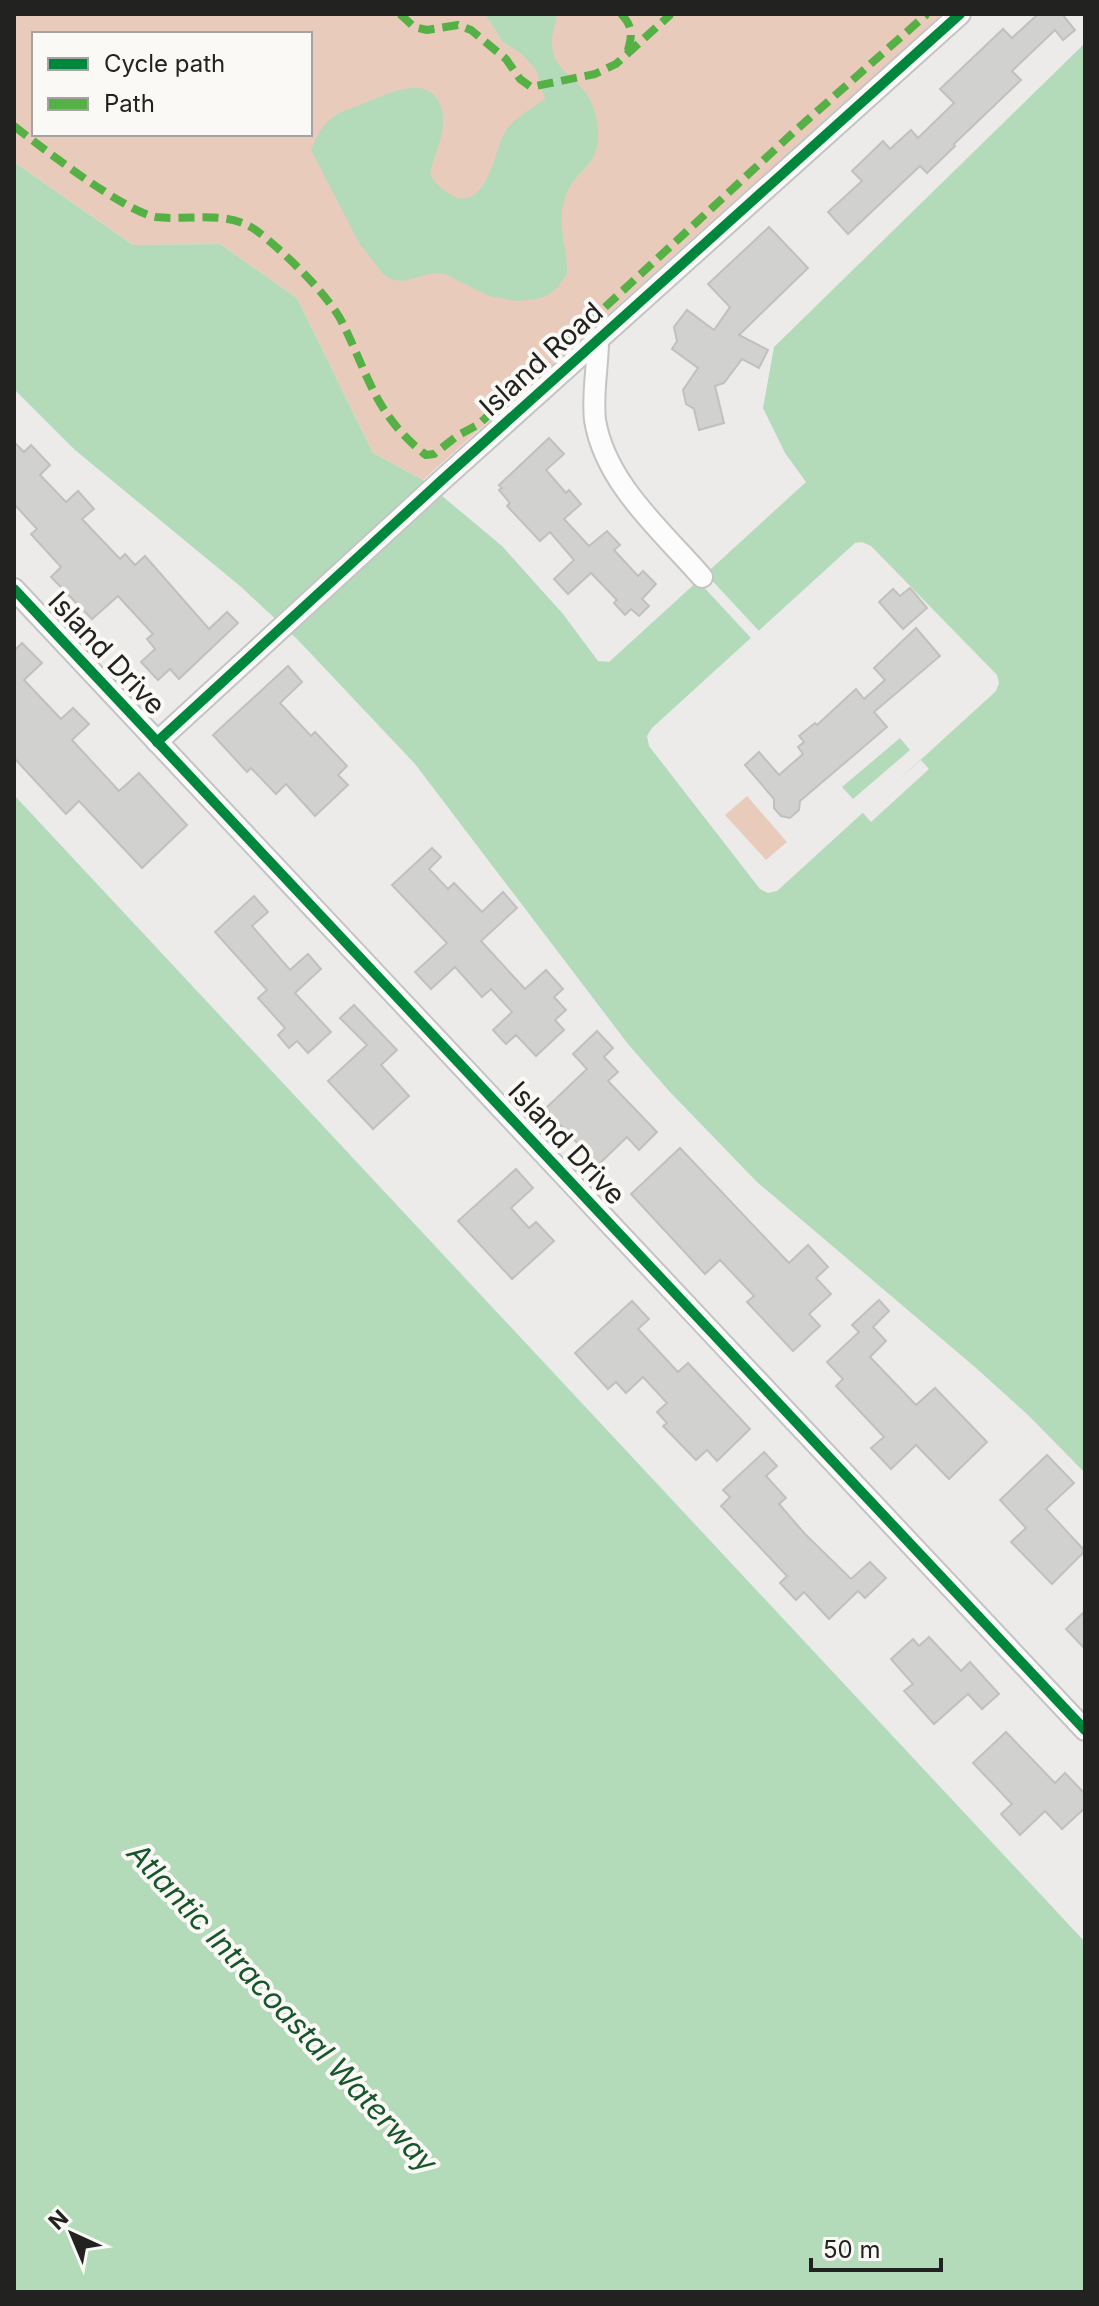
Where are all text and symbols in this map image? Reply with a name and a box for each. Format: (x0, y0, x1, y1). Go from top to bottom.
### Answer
legend (32, 32, 312, 136)
text: Cycle path (104, 49, 225, 78)
text: Path (104, 89, 155, 118)
street label: Island Road (472, 295, 610, 423)
street label: Island Drive (41, 584, 173, 722)
street label: Island Drive (501, 1074, 633, 1212)
water label: Atlantic Intracoastal Waterway (120, 1834, 446, 2180)
north arrow (32, 2194, 112, 2274)
text: N (43, 2204, 73, 2235)
scale bar (811, 2222, 941, 2272)
text: 50 m (823, 2235, 881, 2264)

